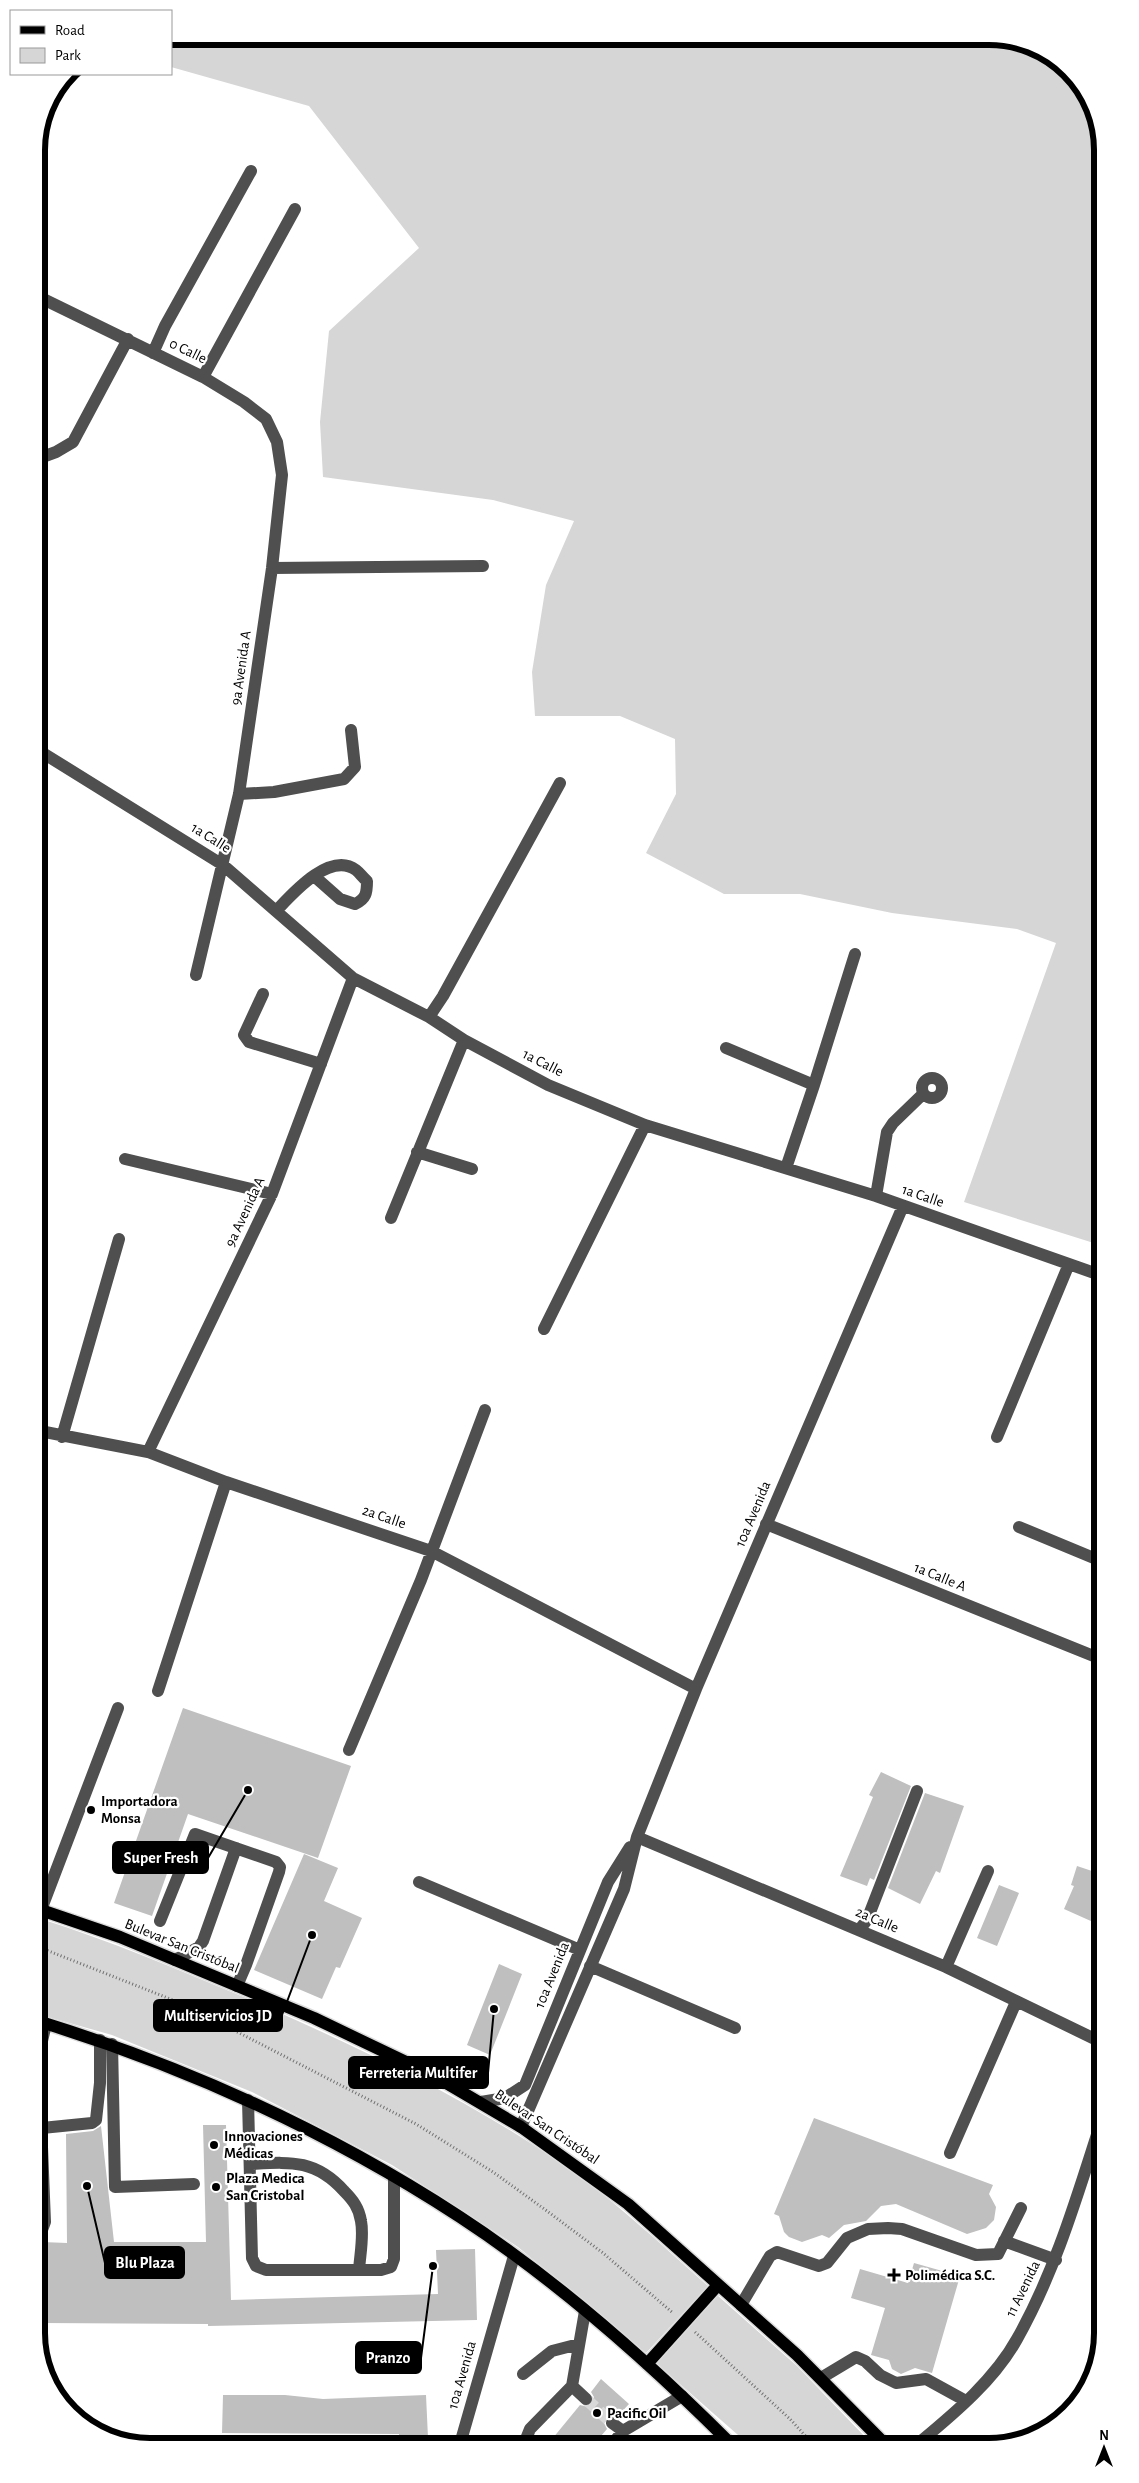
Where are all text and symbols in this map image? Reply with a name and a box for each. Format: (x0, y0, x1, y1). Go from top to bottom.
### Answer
legend (10, 10, 172, 75)
text: Road (55, 23, 85, 38)
text: Park (55, 48, 81, 63)
street label: 0 Calle (167, 336, 209, 366)
street label: 9a Avenida A (228, 629, 254, 706)
street label: 1a Calle (189, 820, 234, 856)
street label: 1a Calle (520, 1046, 566, 1080)
street label: 9a Avenida A (222, 1174, 268, 1249)
street label: 1a Calle (900, 1182, 946, 1210)
street label: 10a Avenida (732, 1479, 774, 1549)
street label: 2a Calle (360, 1503, 408, 1531)
street label: 1a Calle A (912, 1560, 969, 1594)
place label: Importadora Monsa (101, 1794, 178, 1826)
marker: Importadora Monsa (85, 1804, 97, 1816)
callout: Super Fresh (113, 1842, 208, 1873)
text: Super Fresh (124, 1850, 198, 1866)
street label: 2a Calle (853, 1904, 901, 1936)
street label: Bulevar San Cristóbal (123, 1916, 241, 1976)
street label: 10a Avenida (532, 1940, 572, 2010)
callout: Multiservicios JD (154, 2000, 282, 2031)
text: Multiservicios JD (164, 2008, 272, 2024)
callout: Ferreteria Multifer (349, 2057, 488, 2088)
text: Ferreteria Multifer (359, 2065, 478, 2081)
street label: Bulevar San Cristóbal (492, 2087, 602, 2167)
place label: Innovaciones Médicas (224, 2129, 303, 2161)
marker: Innovaciones Médicas (208, 2139, 220, 2151)
place label: Plaza Medica San Cristobal (226, 2171, 305, 2203)
marker: Plaza Medica San Cristobal (210, 2181, 222, 2193)
callout: Blu Plaza (105, 2247, 184, 2278)
text: Blu Plaza (115, 2255, 175, 2271)
street label: 11 Avenida (1003, 2259, 1043, 2319)
marker: Polimédica S.C. (887, 2268, 901, 2282)
place label: Polimédica S.C. (905, 2268, 995, 2283)
street label: 10a Avenida (445, 2339, 479, 2411)
callout: Pranzo (356, 2342, 421, 2373)
text: Pranzo (366, 2350, 410, 2366)
place label: Pacific Oil (607, 2406, 666, 2421)
marker: Pacific Oil (591, 2407, 603, 2419)
north arrow (1079, 2423, 1129, 2473)
text: N (1099, 2429, 1109, 2443)

